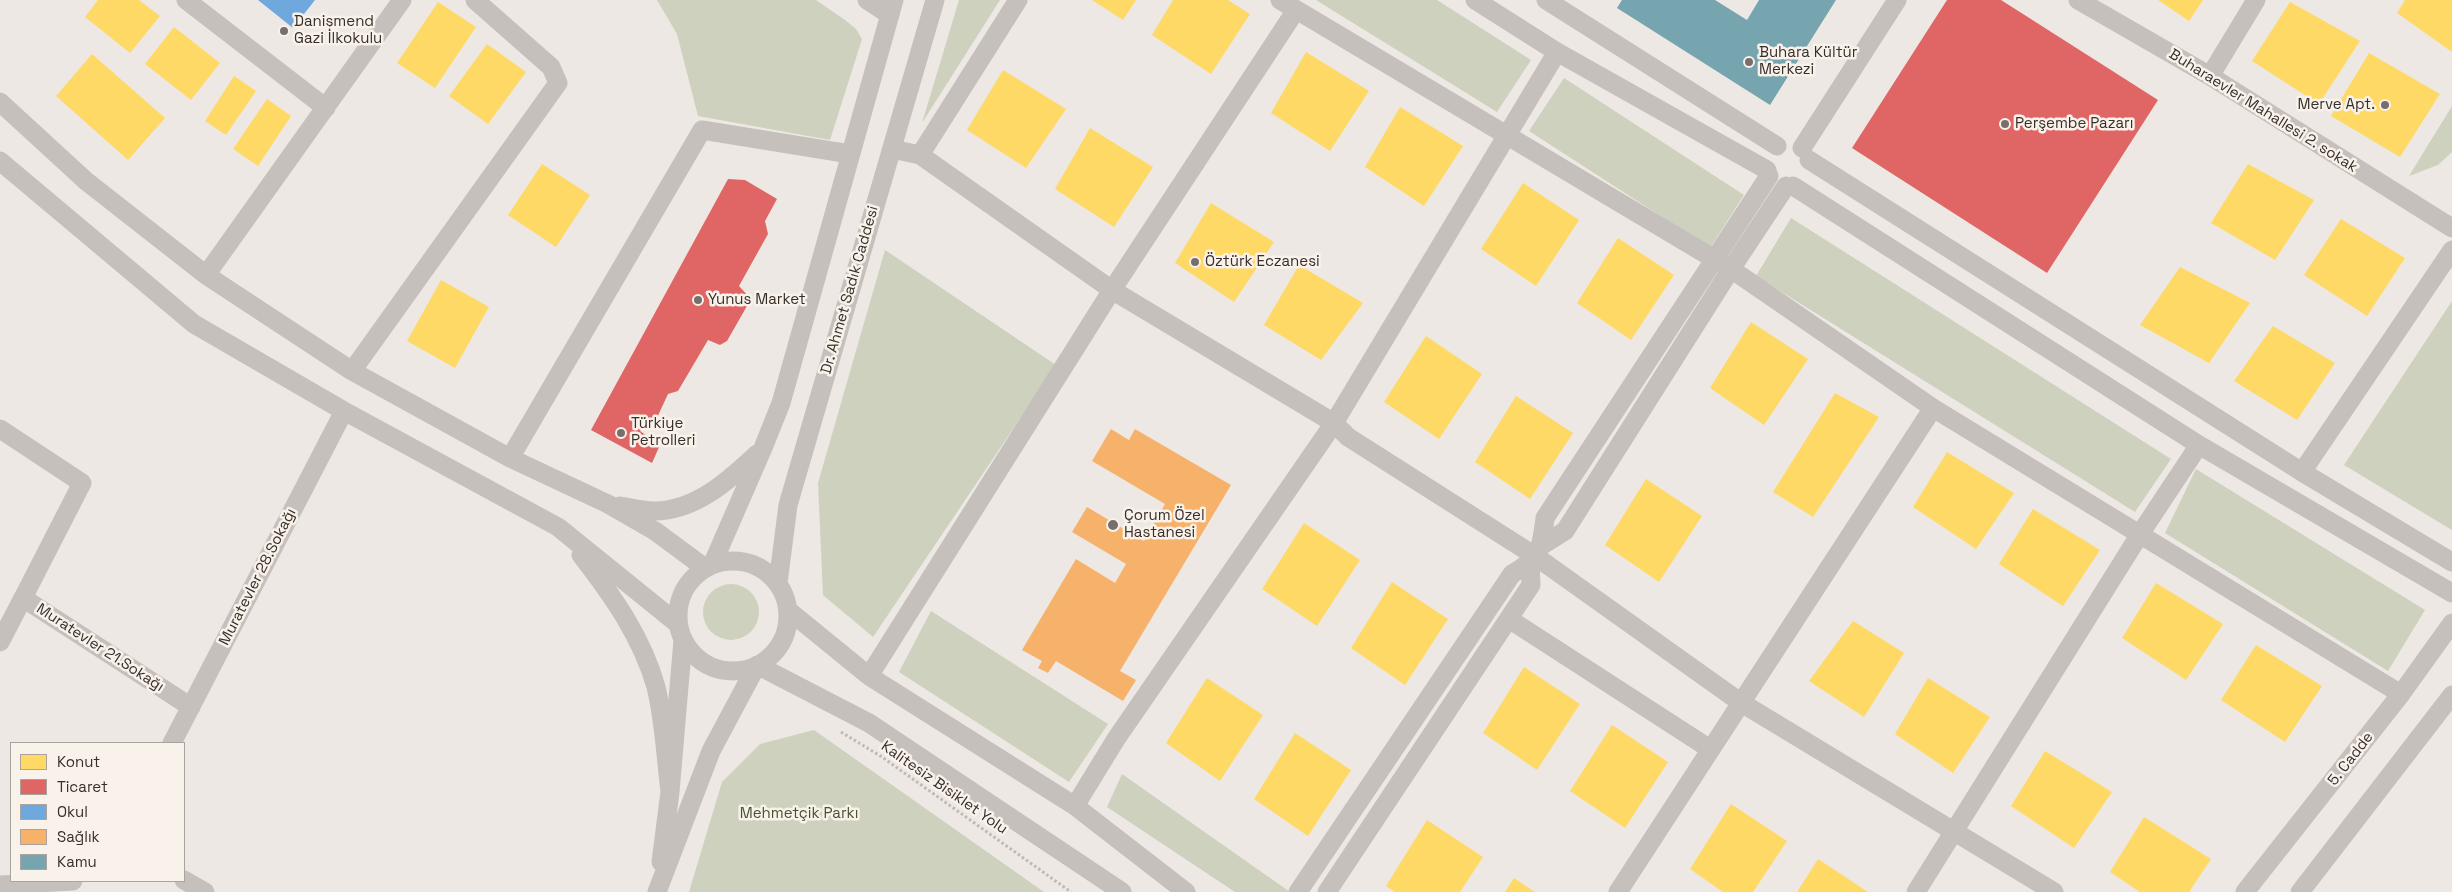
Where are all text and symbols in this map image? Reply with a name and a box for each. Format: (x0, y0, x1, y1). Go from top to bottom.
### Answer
place label: Danişmend Gazi İlkokulu (294, 13, 382, 48)
marker: Danişmend Gazi İlkokulu (278, 25, 290, 37)
place label: Buhara Kültür Merkezi (1759, 44, 1857, 79)
street label: Buharaevler Mahallesi 2. sokak (2165, 45, 2361, 177)
marker: Buhara Kültür Merkezi (1743, 56, 1755, 68)
place label: Merve Apt. (2297, 96, 2375, 114)
marker: Merve Apt. (2379, 99, 2391, 111)
place label: Perşembe Pazarı (2015, 115, 2133, 133)
marker: Perşembe Pazarı (1999, 118, 2011, 130)
street label: Dr. Ahmet Sadık Caddesi (817, 204, 883, 376)
place label: Öztürk Eczanesi (1205, 253, 1320, 271)
marker: Öztürk Eczanesi (1189, 256, 1201, 268)
place label: Yunus Market (708, 291, 806, 309)
marker: Yunus Market (692, 294, 704, 306)
place label: Türkiye Petrolleri (631, 415, 695, 450)
marker: Türkiye Petrolleri (615, 427, 627, 439)
street label: Muratevler 28.Sokağı (216, 505, 300, 649)
place label: Çorum Özel Hastanesi (1124, 507, 1205, 542)
marker: Çorum Özel Hastanesi (1106, 518, 1120, 532)
street label: Muratevler 21.Sokağı (33, 600, 167, 696)
street label: 5. Cadde (2325, 729, 2377, 789)
street label: Kalitesiz Bisiklet Yolu (877, 738, 1011, 838)
legend (10, 742, 185, 882)
text: Konut (57, 752, 100, 771)
text: Ticaret (57, 777, 108, 796)
text: Okul (57, 802, 88, 821)
park label: Mehmetçik Parkı (740, 805, 858, 823)
text: Sağlık (57, 827, 100, 846)
text: Kamu (57, 852, 97, 871)

